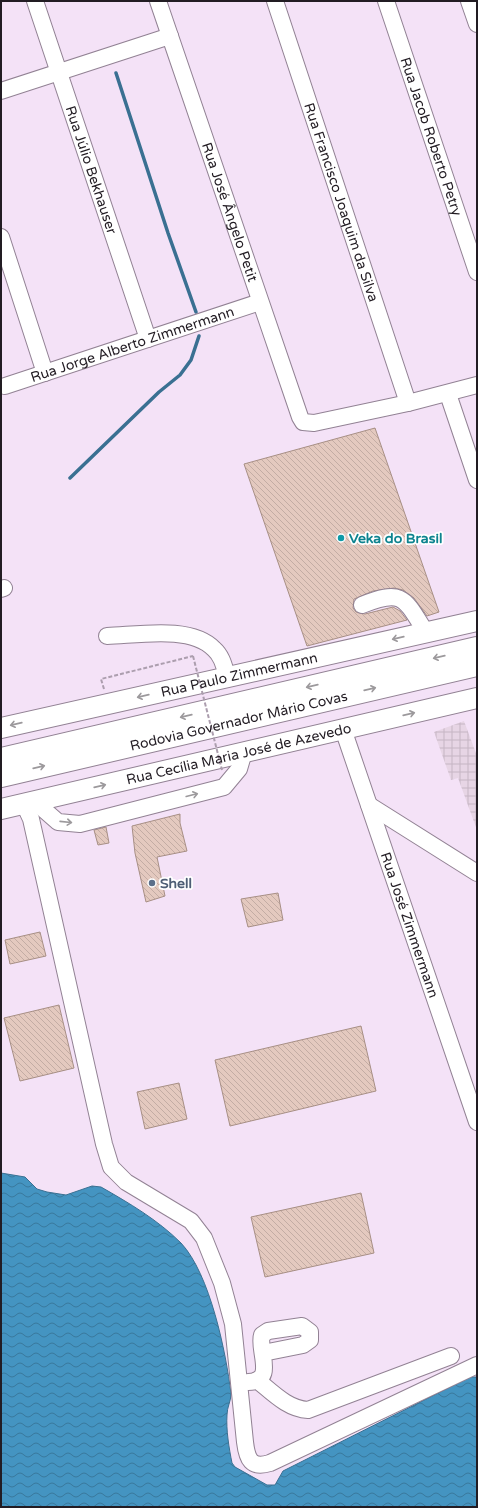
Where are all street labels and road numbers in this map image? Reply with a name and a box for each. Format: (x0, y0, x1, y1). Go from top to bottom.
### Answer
street label: Rua Jacob Roberto Petry (397, 55, 466, 219)
street label: Rua Francisco Joaquim da Silva (301, 101, 382, 304)
street label: Rua Júlio Bekhauser (62, 103, 121, 237)
street label: Rua José Ângelo Petit (198, 140, 262, 285)
street label: Rua Jorge Alberto Zimmermann (28, 303, 236, 386)
street label: Rua Paulo Zimmermann (159, 649, 319, 700)
street label: Rodovia Governador Mário Covas (128, 687, 349, 754)
street label: Rua Cecília Maria José de Azevedo (124, 719, 353, 788)
street label: Rua José Zimmermann (377, 850, 442, 1000)

